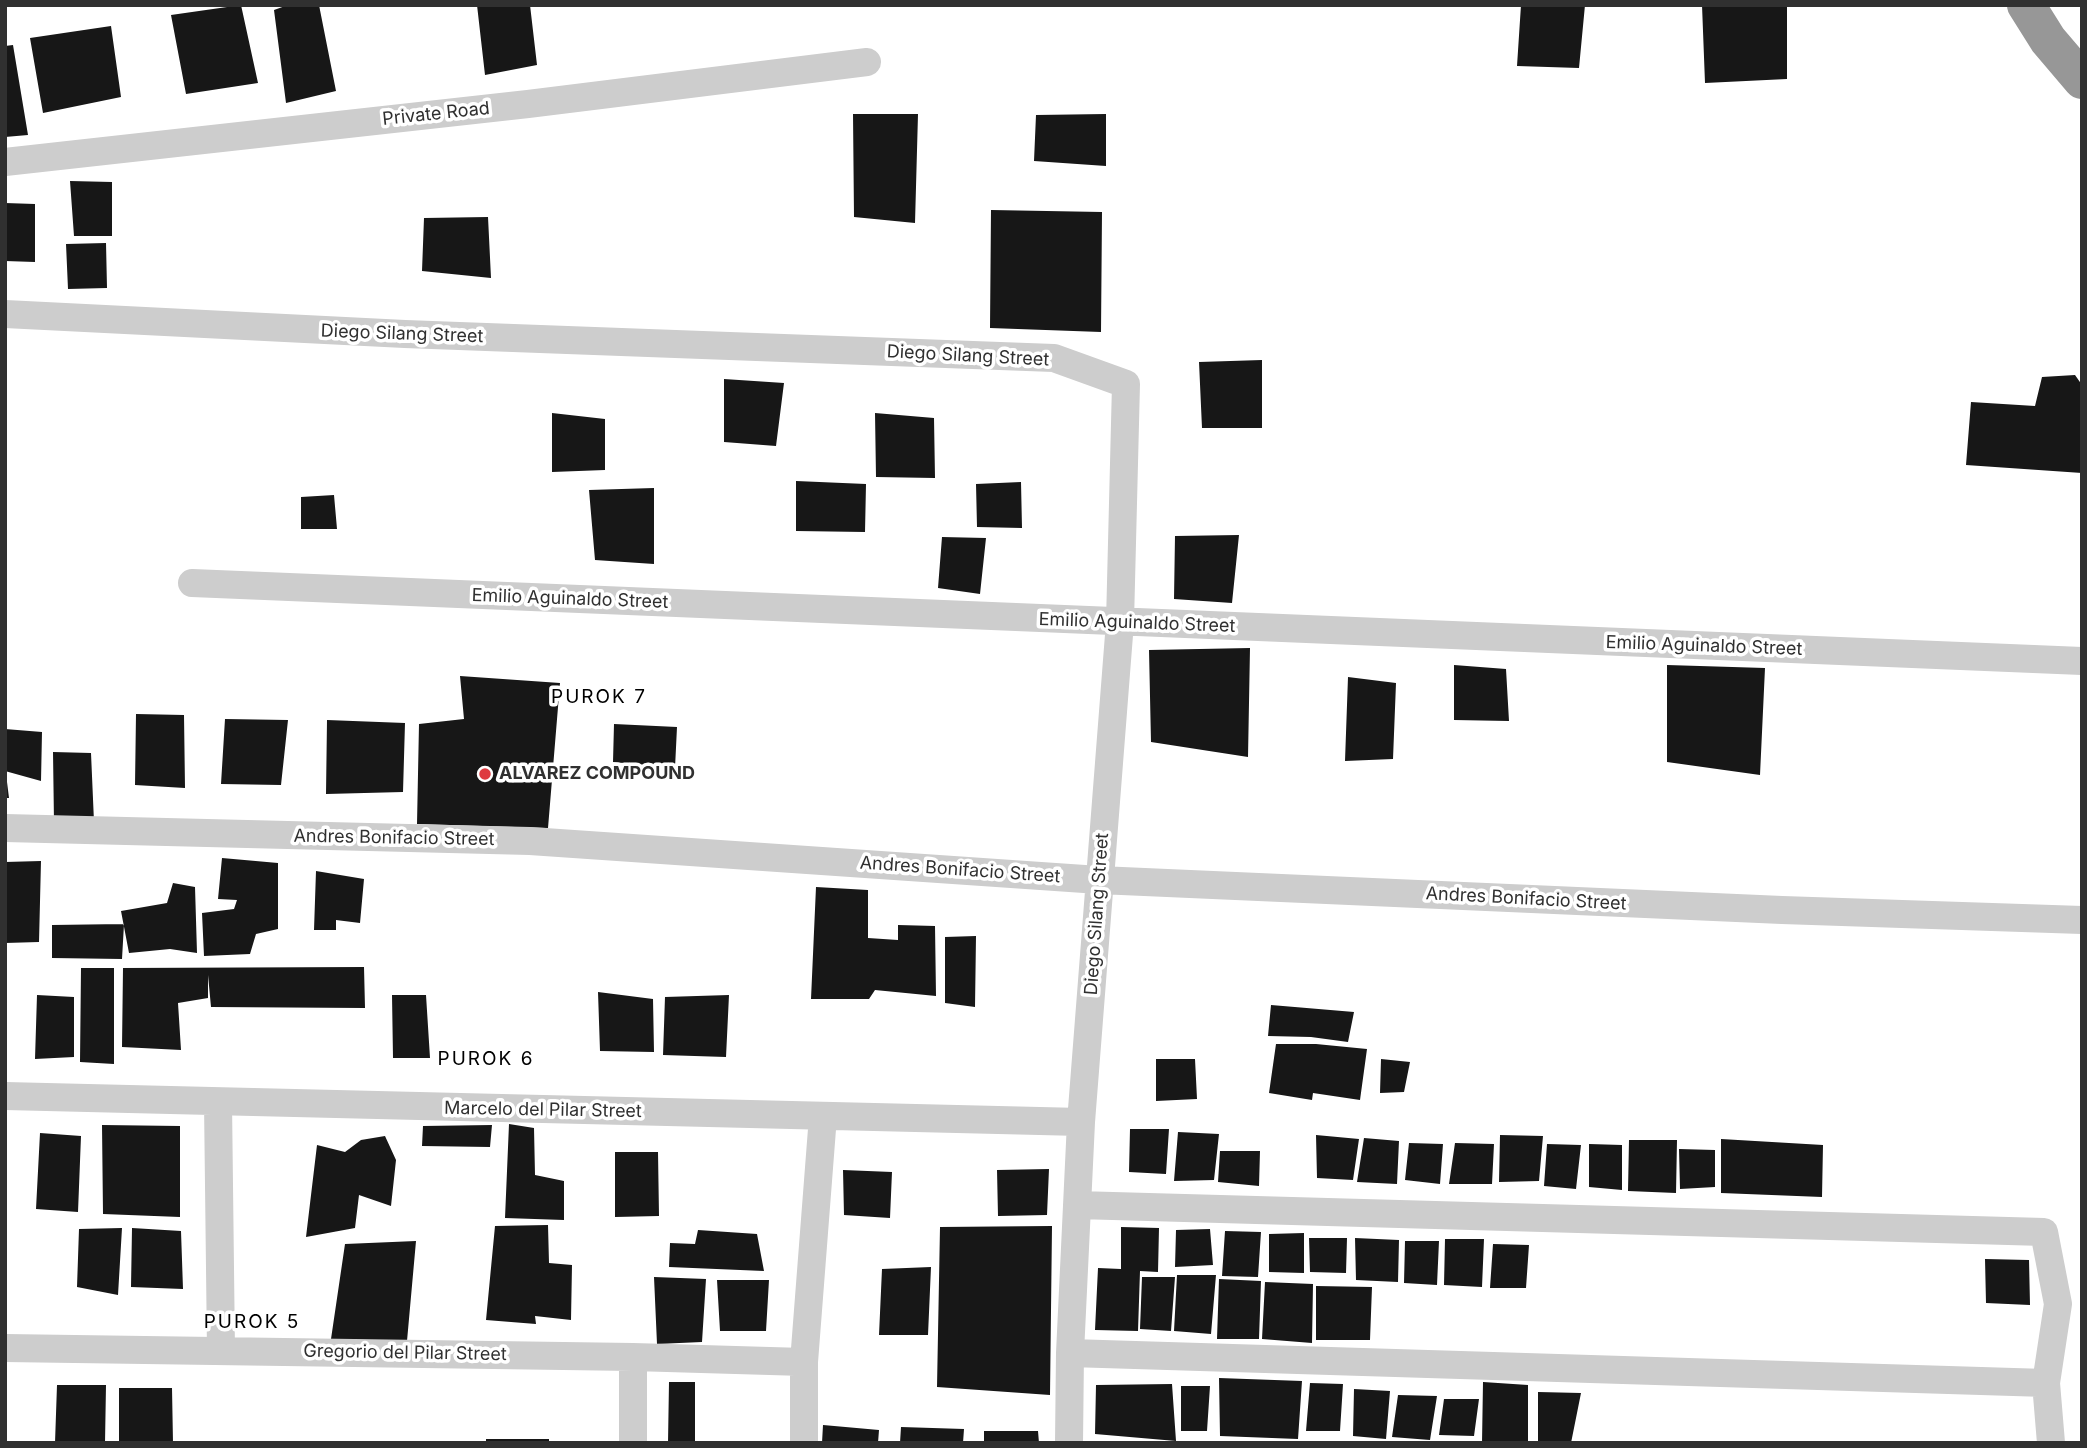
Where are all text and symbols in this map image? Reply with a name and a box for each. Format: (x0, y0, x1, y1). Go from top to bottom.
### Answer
street label: Private Road (381, 98, 491, 130)
street label: Diego Silang Street (320, 320, 484, 348)
street label: Diego Silang Street (886, 341, 1050, 371)
street label: Emilio Aguinaldo Street (471, 585, 669, 613)
street label: Emilio Aguinaldo Street (1038, 609, 1236, 637)
street label: Emilio Aguinaldo Street (1605, 632, 1803, 660)
district label: PUROK 7 (552, 686, 646, 708)
place label: ALVAREZ COMPOUND (499, 763, 695, 785)
marker: ALVAREZ COMPOUND (477, 766, 493, 782)
street label: Andres Bonifacio Street (293, 825, 495, 851)
street label: Diego Silang Street (1081, 832, 1113, 996)
street label: Andres Bonifacio Street (859, 852, 1061, 888)
street label: Andres Bonifacio Street (1425, 883, 1627, 915)
district label: PUROK 6 (438, 1048, 534, 1070)
street label: Marcelo del Pilar Street (444, 1097, 642, 1123)
district label: PUROK 5 (205, 1311, 299, 1333)
street label: Gregorio del Pilar Street (303, 1340, 507, 1366)

